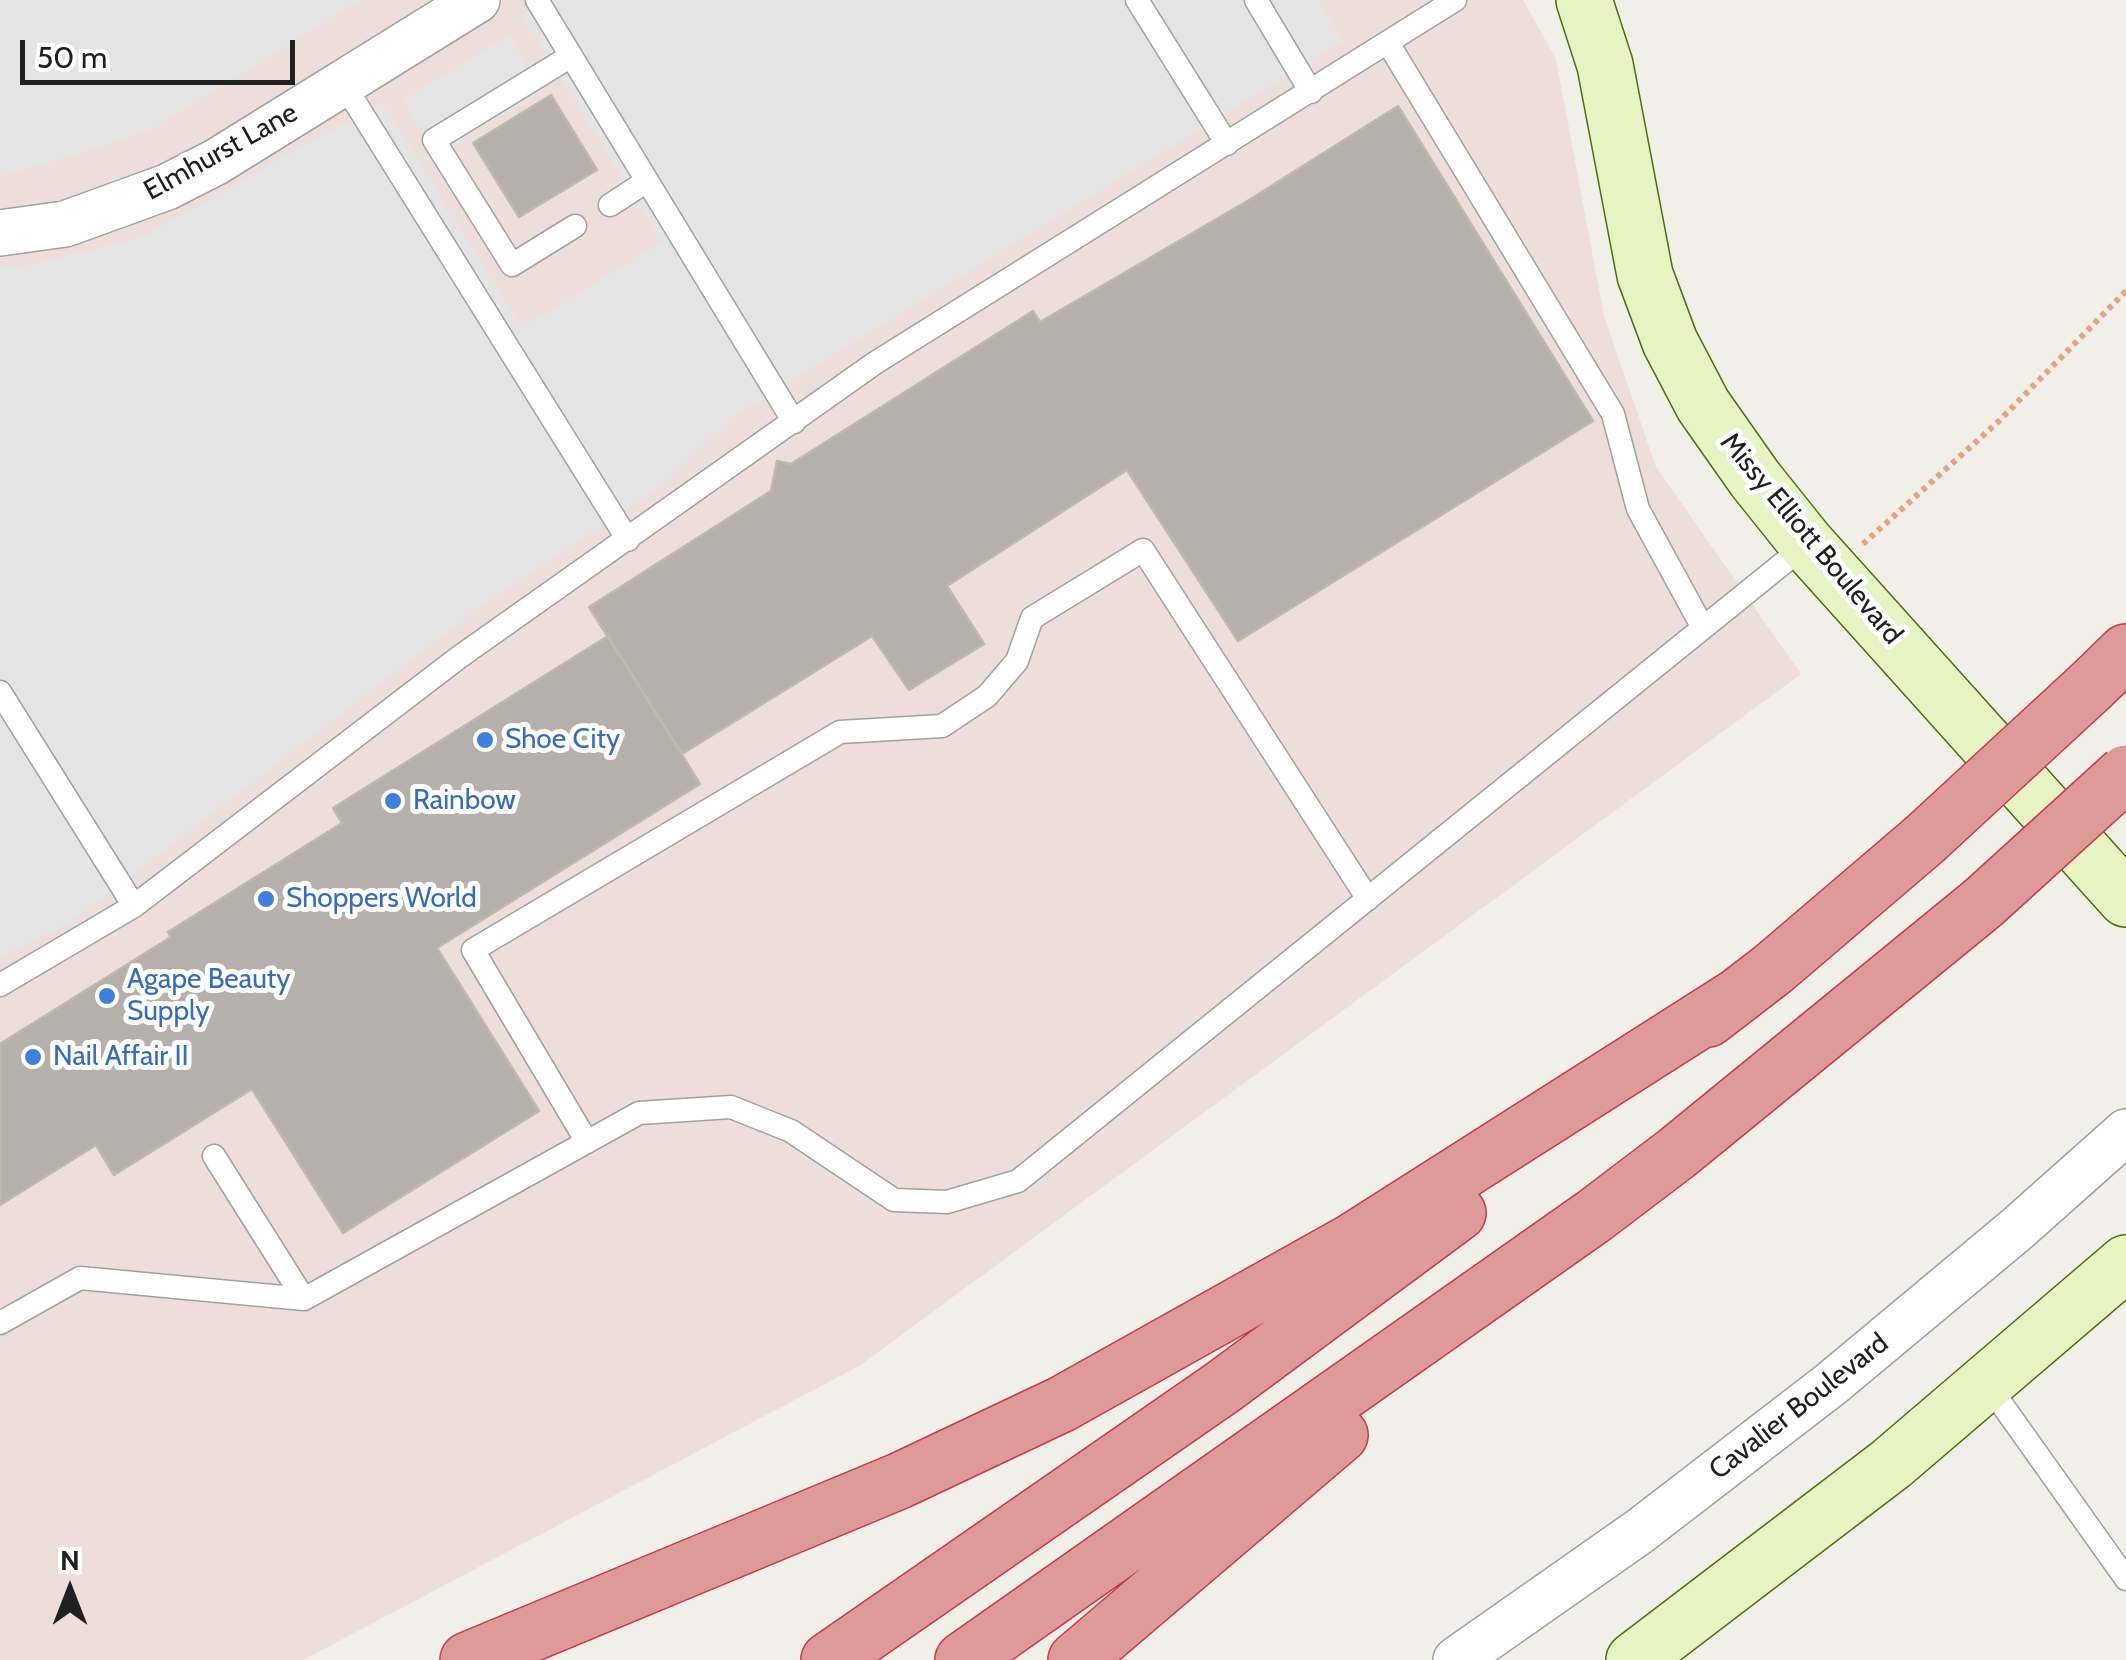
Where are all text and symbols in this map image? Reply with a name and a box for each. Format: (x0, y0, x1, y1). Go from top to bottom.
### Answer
scale bar (25, 20, 300, 82)
text: 50 m (37, 39, 107, 76)
street label: Elmhurst Lane (138, 96, 304, 208)
street label: Missy Elliott Boulevard (1713, 426, 1909, 652)
place label: Shoe City (505, 723, 620, 757)
marker: Shoe City (474, 729, 496, 751)
place label: Rainbow (413, 784, 516, 818)
marker: Rainbow (382, 790, 404, 812)
place label: Shoppers World (286, 882, 477, 916)
marker: Shoppers World (255, 888, 277, 910)
place label: Agape Beauty Supply (127, 963, 290, 1029)
marker: Agape Beauty Supply (96, 985, 118, 1007)
place label: Nail Affair II (53, 1040, 189, 1074)
marker: Nail Affair II (22, 1046, 44, 1068)
street label: Cavalier Boulevard (1703, 1327, 1895, 1487)
north arrow (20, 1540, 120, 1640)
text: N (60, 1543, 80, 1577)

